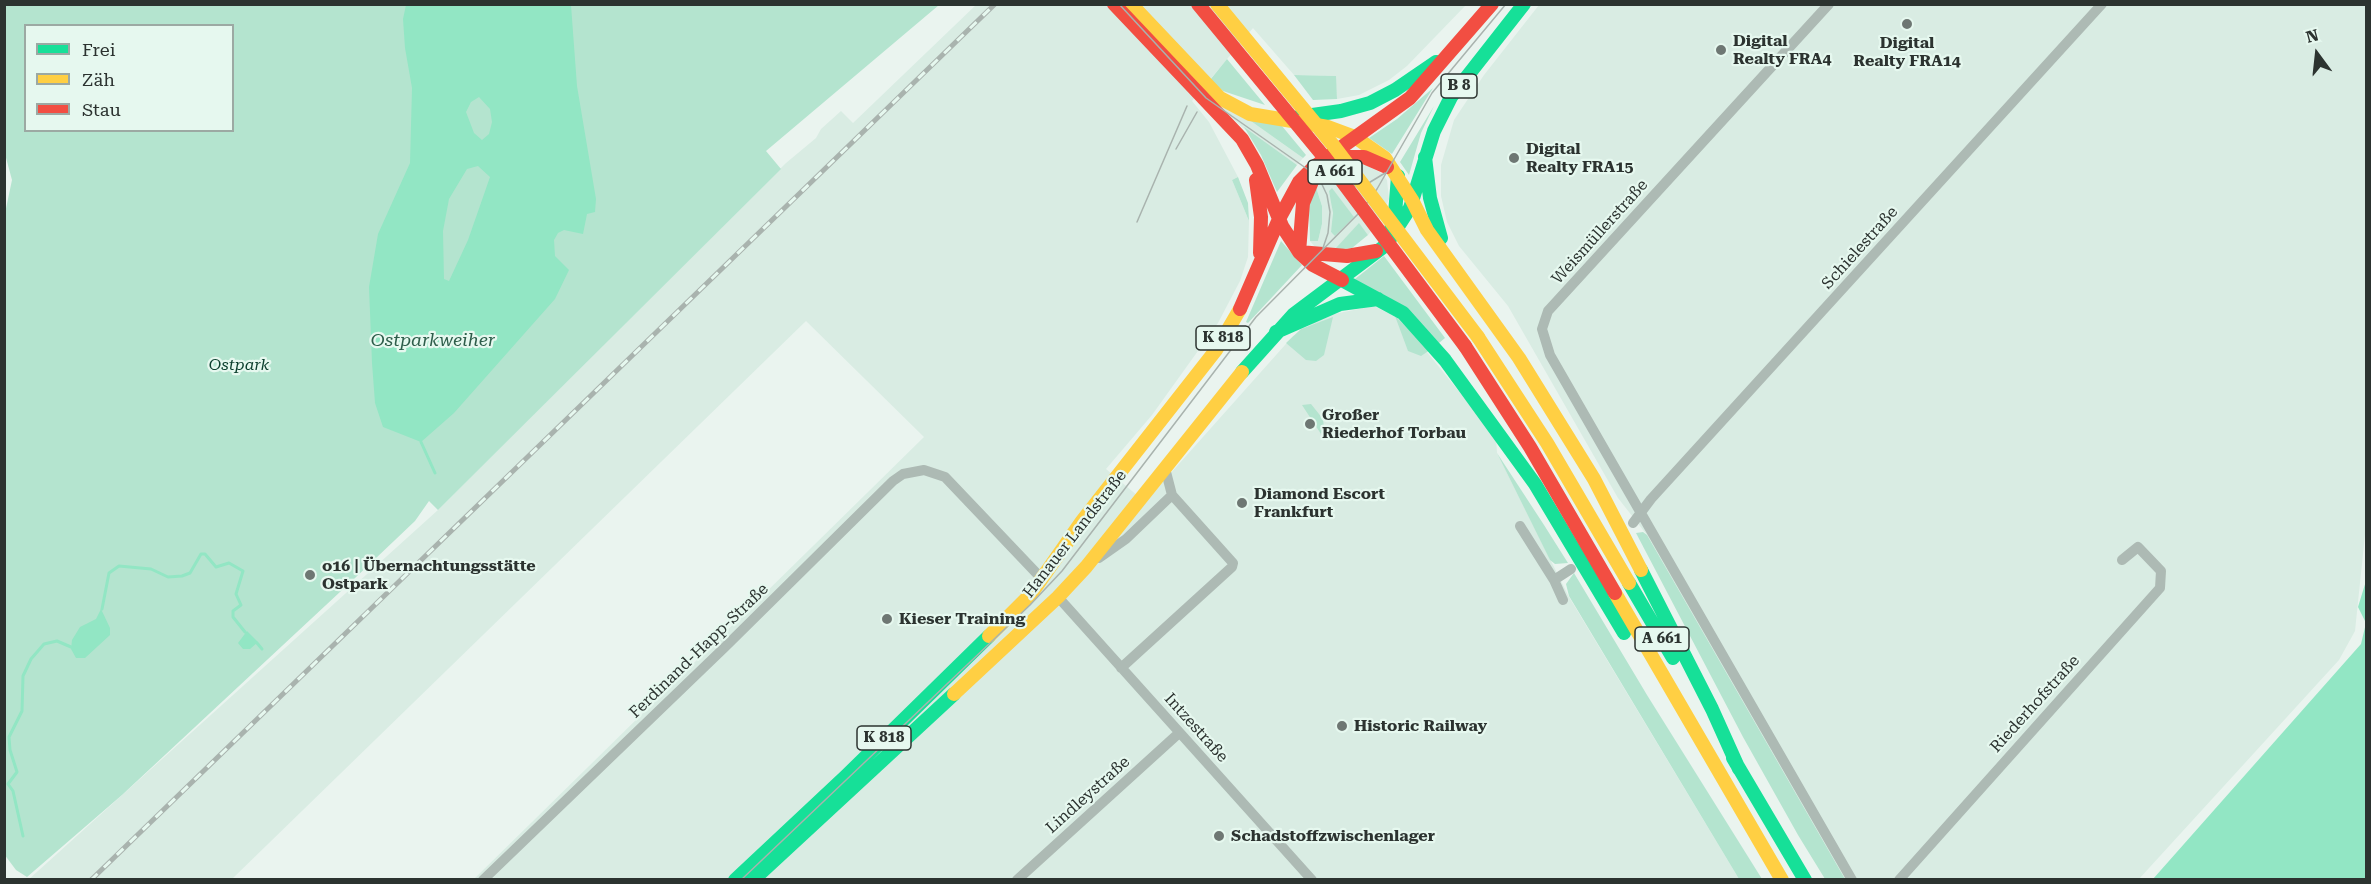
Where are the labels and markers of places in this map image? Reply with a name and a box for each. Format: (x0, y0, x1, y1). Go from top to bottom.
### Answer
marker: Digital Realty FRA14 (1900, 17, 1914, 31)
place label: Digital Realty FRA4 (1733, 31, 1831, 69)
place label: Digital Realty FRA14 (1853, 33, 1961, 71)
marker: Digital Realty FRA4 (1714, 43, 1728, 57)
place label: Digital Realty FRA15 (1526, 139, 1633, 177)
marker: Digital Realty FRA15 (1507, 151, 1521, 165)
place label: Großer Riederhof Torbau (1322, 405, 1466, 443)
marker: Großer Riederhof Torbau (1303, 417, 1317, 431)
place label: Diamond Escort Frankfurt (1254, 484, 1385, 522)
marker: Diamond Escort Frankfurt (1235, 496, 1249, 510)
place label: o16 | Übernachtungsstätte Ostpark (322, 556, 536, 594)
marker: o16 | Übernachtungsstätte Ostpark (303, 568, 317, 582)
place label: Kieser Training (899, 609, 1025, 629)
marker: Kieser Training (880, 612, 894, 626)
place label: Historic Railway (1354, 716, 1487, 736)
marker: Historic Railway (1335, 719, 1349, 733)
place label: Schadstoffzwischenlager (1231, 826, 1435, 846)
marker: Schadstoffzwischenlager (1212, 829, 1226, 843)

